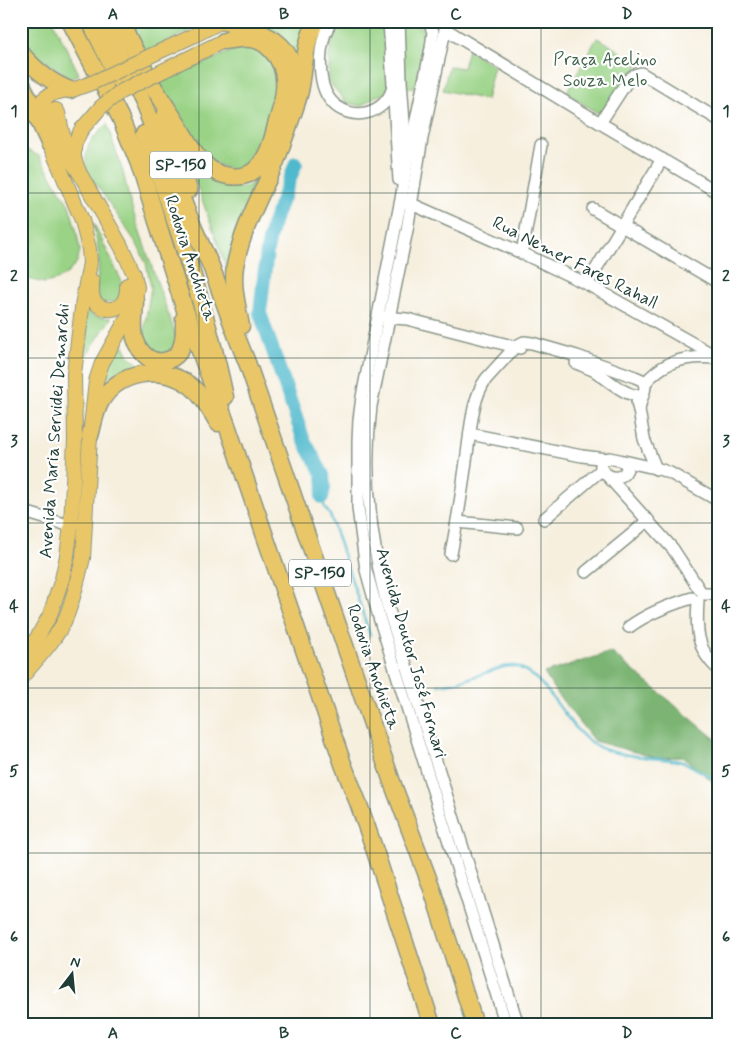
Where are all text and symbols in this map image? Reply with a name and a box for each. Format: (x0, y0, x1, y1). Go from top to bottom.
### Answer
text: A (108, 4, 118, 25)
text: B (279, 4, 289, 25)
text: C (450, 4, 462, 25)
text: D (621, 4, 633, 25)
park label: Praça Acelino Souza Melo (553, 48, 657, 93)
text: 1 (10, 101, 18, 122)
text: 1 (722, 101, 730, 122)
road number: SP-150 (150, 152, 212, 178)
street label: Rodovia Anchieta (158, 192, 222, 324)
street label: Rua Nemer Fares Rahall (488, 211, 662, 315)
text: 2 (10, 266, 18, 287)
text: 2 (722, 266, 730, 287)
street label: Avenida Maria Servidei Demarchi (34, 303, 76, 559)
text: 3 (10, 431, 18, 452)
text: 3 (722, 431, 730, 452)
street label: Avenida Doutor José Fornari (369, 545, 453, 761)
road number: SP-150 (289, 560, 351, 586)
text: 4 (9, 596, 19, 617)
text: 4 (721, 596, 731, 617)
street label: Rodovia Anchieta (340, 601, 406, 733)
text: 5 (9, 761, 19, 782)
text: 5 (721, 761, 731, 782)
text: 6 (10, 927, 18, 948)
text: 6 (722, 927, 730, 948)
north arrow (48, 948, 98, 998)
text: N (68, 953, 82, 972)
text: A (108, 1023, 118, 1044)
text: B (279, 1023, 289, 1044)
text: C (450, 1023, 462, 1044)
text: D (621, 1023, 633, 1044)

